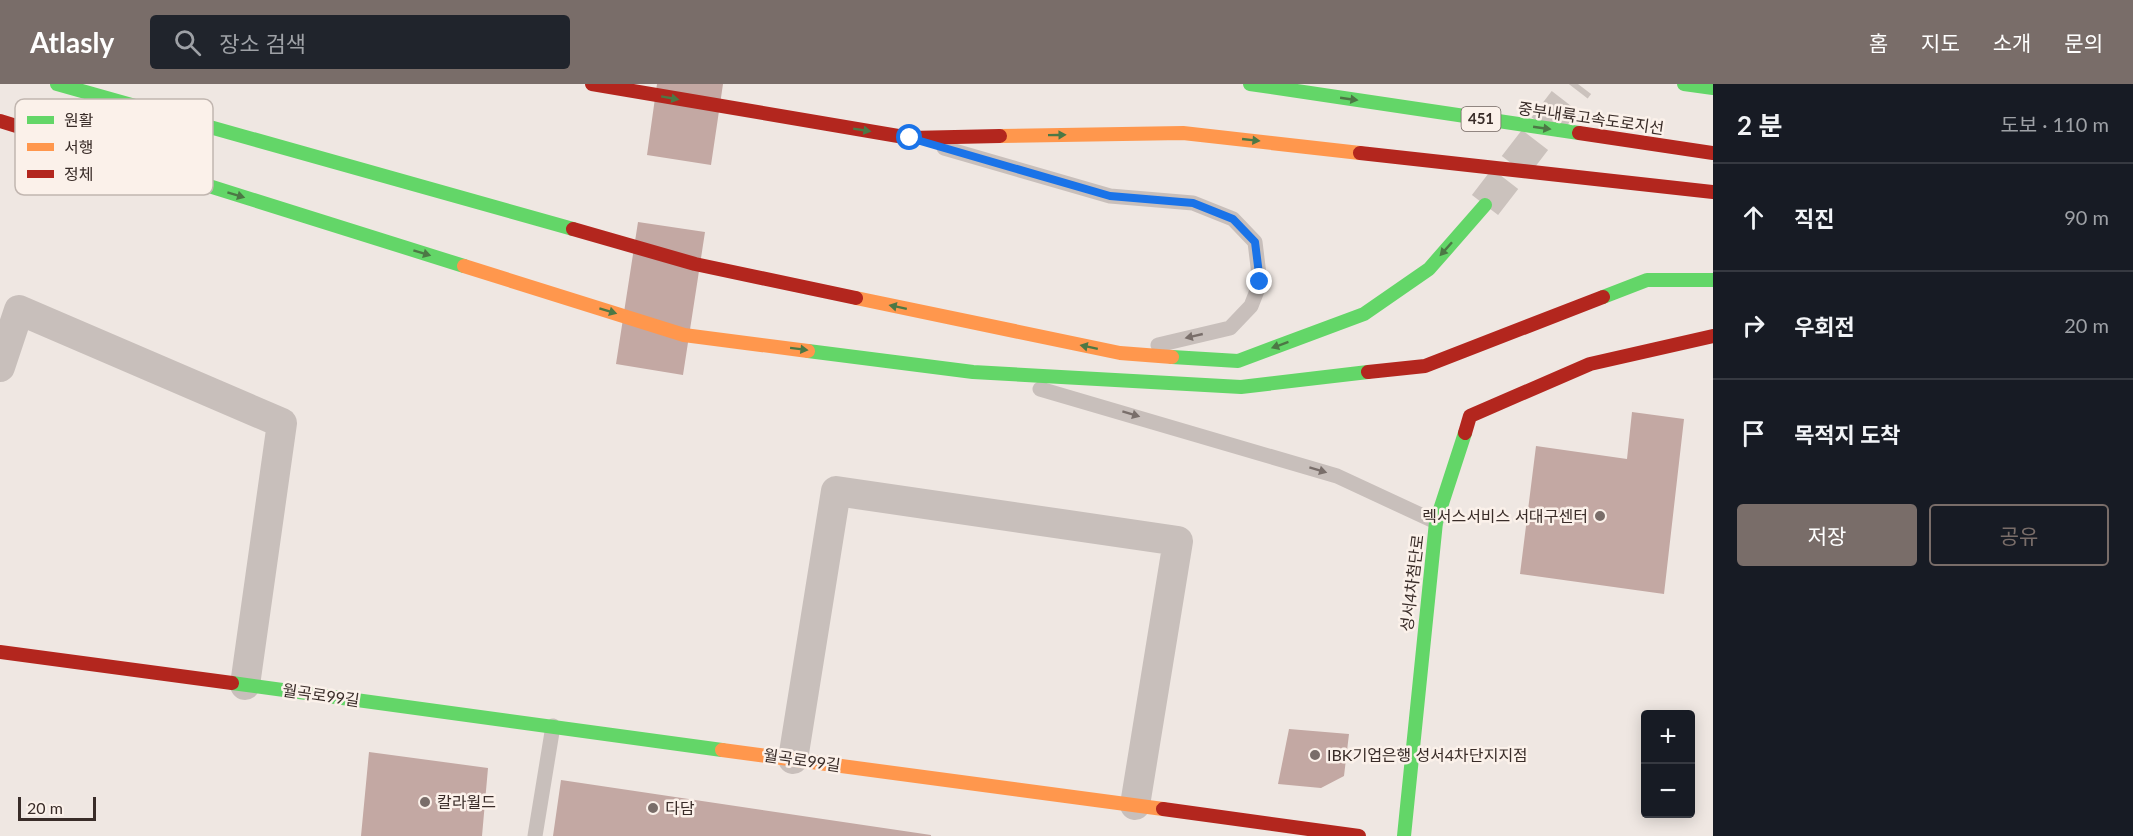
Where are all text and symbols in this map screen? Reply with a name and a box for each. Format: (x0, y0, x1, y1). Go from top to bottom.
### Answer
search box (150, 15, 570, 69)
text: Atlasly (30, 25, 114, 59)
icon: search (171, 26, 204, 59)
text: 장소 검색 (219, 30, 306, 57)
text: 홈 (1869, 30, 1888, 55)
text: 지도 (1921, 30, 1960, 55)
text: 소개 (1993, 30, 2031, 55)
text: 문의 (2064, 30, 2103, 55)
one-way arrow (661, 94, 680, 103)
one-way arrow (1340, 94, 1359, 103)
street label: 중부내륙고속도로지선 (1517, 98, 1665, 137)
legend (15, 99, 213, 195)
road number: 451 (1462, 107, 1500, 131)
text: 2 분 (1737, 109, 1782, 141)
text: 원활 (64, 110, 94, 129)
text: 도보 · 110 m (2000, 112, 2109, 136)
one-way arrow (1532, 123, 1551, 132)
route start (896, 124, 922, 150)
one-way arrow (853, 126, 872, 135)
one-way arrow (1047, 130, 1066, 140)
one-way arrow (1242, 136, 1261, 145)
text: 서행 (64, 137, 93, 156)
text: 정체 (64, 164, 93, 183)
one-way arrow (227, 190, 245, 200)
icon: ahead (1737, 201, 1770, 234)
text: 직진 (1794, 205, 1834, 232)
text: 90 m (2064, 205, 2109, 229)
one-way arrow (1440, 241, 1453, 257)
one-way arrow (413, 249, 431, 258)
route end (1246, 268, 1272, 294)
one-way arrow (888, 302, 907, 311)
one-way arrow (599, 307, 617, 316)
icon: right (1737, 309, 1770, 342)
text: 우회전 (1794, 313, 1855, 340)
text: 20 m (2064, 313, 2109, 337)
one-way arrow (1184, 332, 1203, 341)
one-way arrow (1271, 341, 1289, 351)
one-way arrow (1079, 342, 1098, 351)
one-way arrow (789, 345, 808, 354)
one-way arrow (1122, 410, 1140, 419)
icon: arrive (1737, 417, 1770, 450)
text: 목적지 도착 (1794, 421, 1901, 448)
one-way arrow (1309, 466, 1327, 475)
button: 저장 (1737, 504, 1917, 566)
button: 공유 (1929, 504, 2109, 566)
place label: 렉서스서비스 서대구센터 (1422, 506, 1588, 525)
marker: 렉서스서비스 서대구센터 (1593, 509, 1607, 523)
street label: 성서4차첨단로 (1396, 533, 1427, 633)
street label: 월곡로99길 (281, 680, 361, 709)
map controls (1641, 710, 1695, 818)
button: + (1641, 710, 1695, 764)
street label: 월곡로99길 (762, 745, 842, 774)
place label: IBK기업은행 성서4차단지지점 (1327, 745, 1528, 764)
marker: IBK기업은행 성서4차단지지점 (1308, 748, 1322, 762)
button: − (1641, 764, 1695, 818)
place label: 칼라월드 (437, 792, 496, 811)
scale bar (18, 794, 96, 822)
marker: 칼라월드 (418, 795, 432, 809)
text: 20 m (27, 798, 63, 817)
place label: 다담 (665, 798, 695, 817)
marker: 다담 (646, 801, 660, 815)

